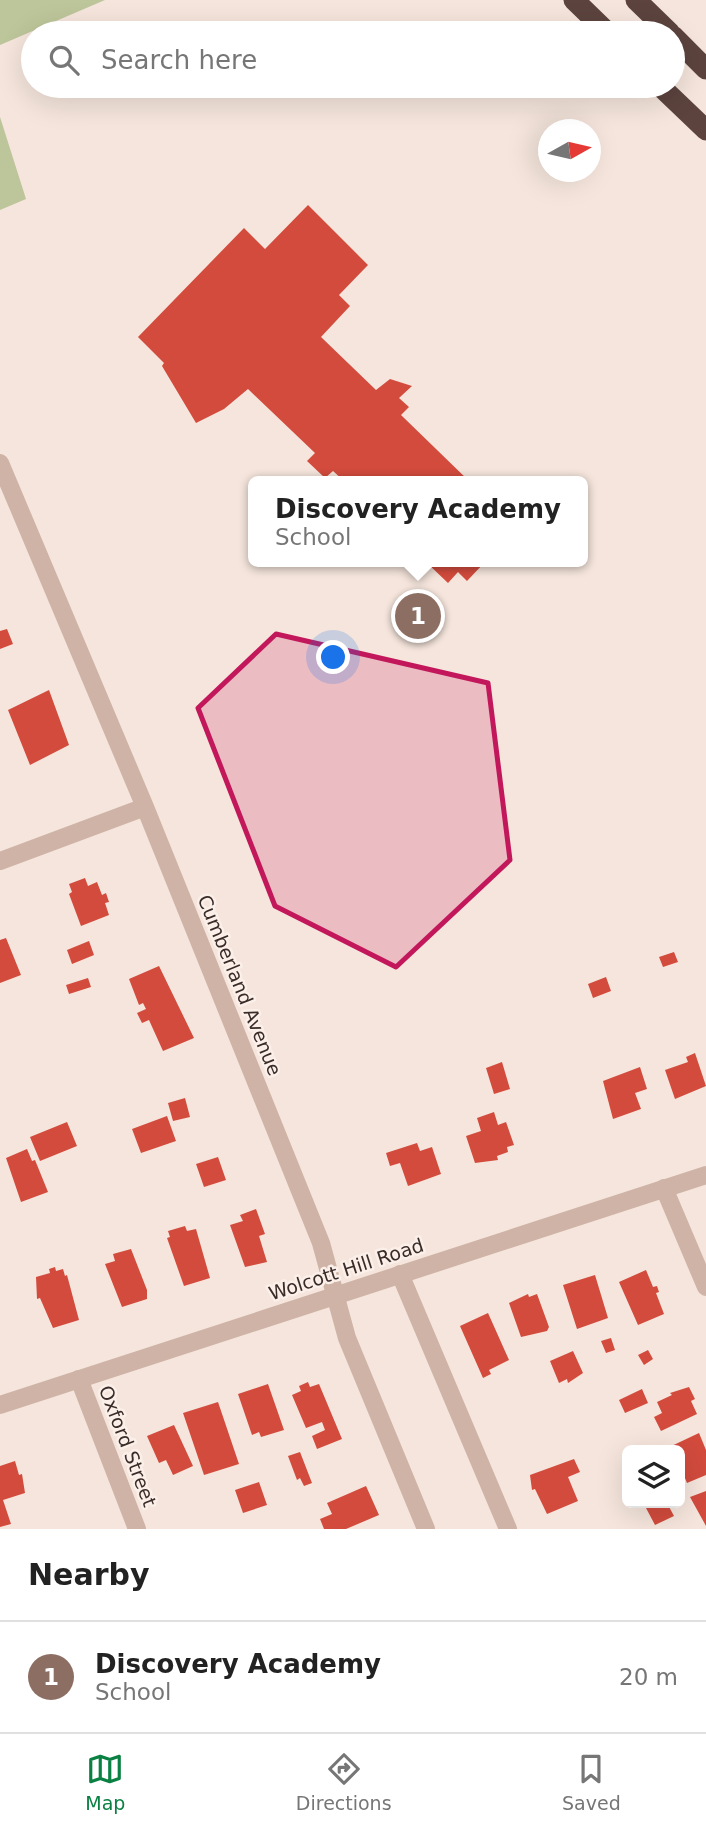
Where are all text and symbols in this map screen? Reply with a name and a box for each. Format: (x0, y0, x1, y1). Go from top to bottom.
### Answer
search box (21, 21, 685, 98)
icon: search (45, 41, 83, 79)
text: Search here (101, 45, 257, 75)
north arrow (538, 119, 601, 182)
popup (248, 476, 588, 567)
text: Discovery Academy (275, 494, 561, 524)
text: School (275, 524, 351, 550)
pin: 1 (395, 590, 441, 642)
your location (316, 640, 350, 674)
street label: Cumberland Avenue (194, 891, 286, 1079)
street label: Wolcott Hill Road (266, 1234, 426, 1304)
street label: Oxford Street (95, 1382, 161, 1510)
map controls (622, 1445, 685, 1508)
button: layers (622, 1445, 685, 1508)
text: Nearby (28, 1557, 150, 1592)
text: Discovery Academy (95, 1649, 381, 1679)
text: 1 (43, 1664, 59, 1690)
text: 20 m (619, 1664, 678, 1690)
text: School (95, 1679, 171, 1705)
tab: Map (85, 1750, 125, 1814)
tab: Directions (296, 1750, 392, 1814)
tab: Saved (562, 1750, 621, 1814)

